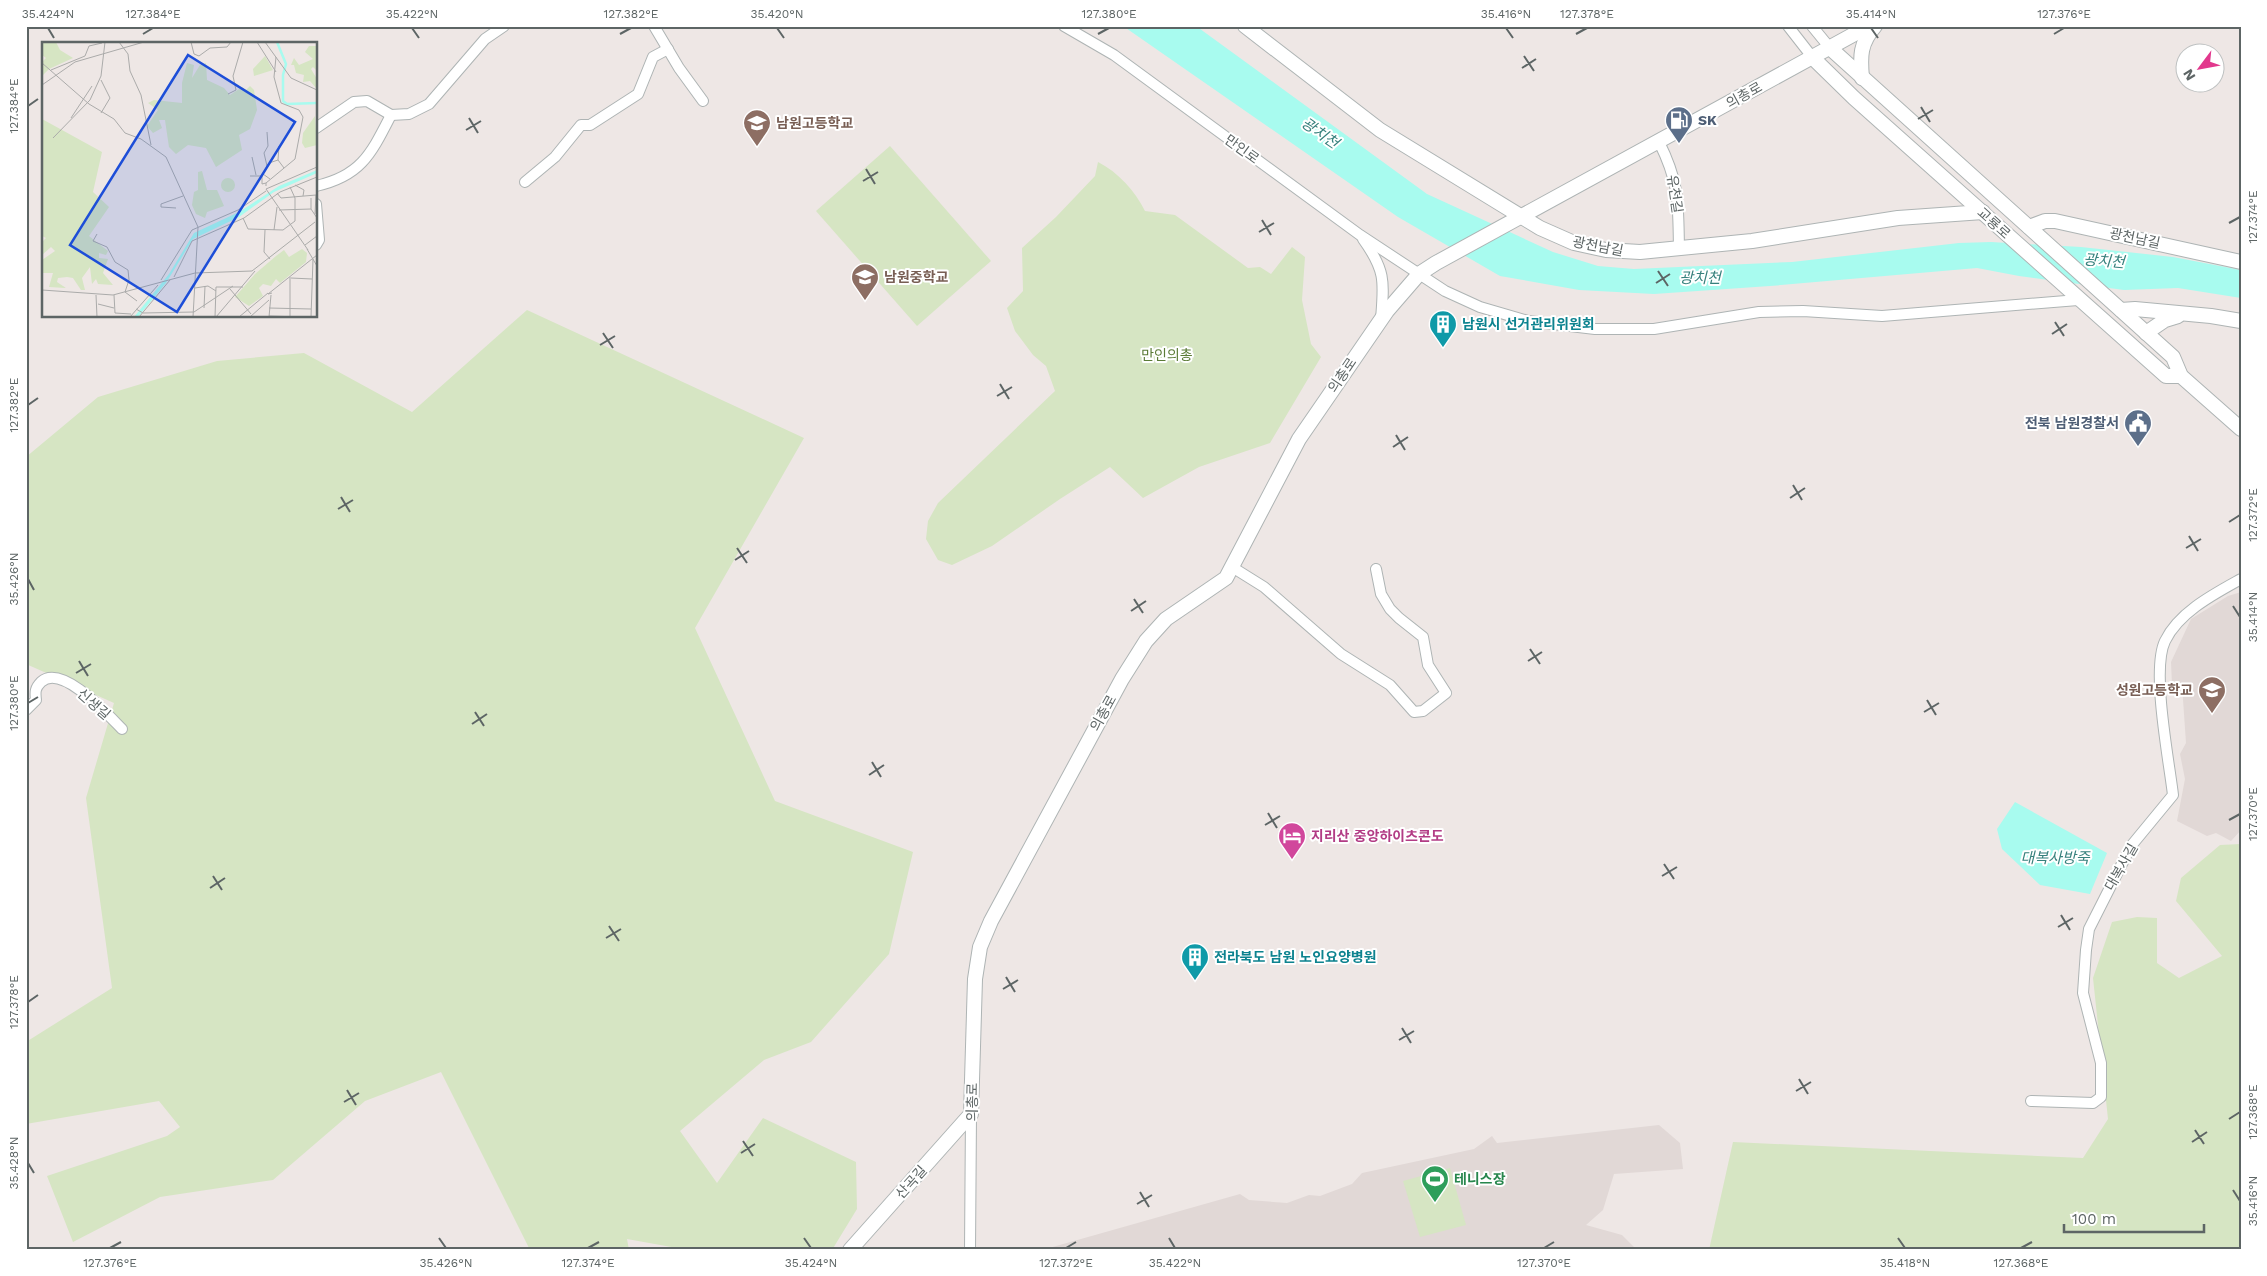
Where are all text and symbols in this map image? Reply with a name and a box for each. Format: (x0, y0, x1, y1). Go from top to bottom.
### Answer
text: 35.424°N (22, 7, 74, 21)
text: 127.384°E (125, 7, 181, 21)
text: 35.422°N (386, 7, 438, 21)
text: 127.382°E (604, 7, 659, 21)
text: 35.420°N (750, 7, 804, 21)
text: 127.380°E (1081, 7, 1137, 21)
text: 35.416°N (1481, 7, 1531, 21)
text: 127.378°E (1560, 7, 1614, 21)
text: 35.414°N (1846, 7, 1896, 21)
text: 127.376°E (2037, 7, 2091, 21)
inset map (42, 42, 318, 318)
north arrow (2174, 42, 2224, 92)
text: N (2179, 66, 2199, 84)
text: 127.384°E (7, 78, 21, 134)
street label: 의총로 (1723, 79, 1765, 111)
fuel station icon: SK (1664, 105, 1694, 144)
school or university icon: 남원고등학교 (742, 108, 772, 147)
place label: SK (1698, 112, 1717, 128)
water label: 광치천 (1298, 114, 1344, 154)
place label: 남원고등학교 (776, 115, 853, 131)
street label: 만인로 (1222, 131, 1262, 167)
street label: 유천길 (1664, 174, 1686, 214)
text: 127.374°E (2246, 190, 2260, 244)
street label: 교룡로 (1974, 204, 2014, 242)
street label: 광천남길 (2108, 225, 2162, 251)
street label: 광천남길 (1571, 233, 1625, 259)
water label: 광치천 (2083, 251, 2127, 272)
school or university icon: 남원중학교 (850, 262, 880, 301)
place label: 남원중학교 (884, 269, 949, 285)
water label: 광치천 (1679, 269, 1723, 287)
building icon: 남원시 선거관리위원회 (1428, 309, 1458, 348)
place label: 남원시 선거관리위원회 (1462, 316, 1595, 332)
park label: 만인의총 (1141, 347, 1193, 363)
street label: 의총로 (1325, 354, 1360, 395)
text: 127.382°E (7, 377, 21, 432)
public building icon: 전북 남원경찰서 (2123, 408, 2153, 447)
place label: 전북 남원경찰서 (2025, 415, 2119, 431)
text: 127.372°E (2246, 488, 2260, 542)
text: 35.426°N (7, 552, 21, 606)
text: 35.414°N (2246, 592, 2260, 642)
text: 127.380°E (7, 675, 21, 731)
school or university icon: 성원고등학교 (2197, 675, 2227, 714)
place label: 성원고등학교 (2116, 682, 2193, 698)
street label: 신생길 (74, 685, 114, 723)
street label: 의총로 (1087, 692, 1119, 734)
text: 127.370°E (2246, 787, 2260, 841)
hotel icon: 지리산 중앙하이츠콘도 (1277, 821, 1307, 860)
place label: 지리산 중앙하이츠콘도 (1311, 828, 1444, 844)
street label: 대복사길 (2101, 841, 2141, 893)
water label: 대복사방죽 (2020, 849, 2091, 867)
building icon: 전라북도 남원 노인요양병원 (1180, 942, 1210, 981)
place label: 전라북도 남원 노인요양병원 (1214, 949, 1377, 965)
text: 127.378°E (7, 975, 21, 1029)
street label: 의총로 (964, 1082, 980, 1121)
text: 127.368°E (2246, 1084, 2260, 1140)
text: 35.428°N (7, 1136, 21, 1190)
street label: 산곡길 (892, 1162, 930, 1202)
sports icon: 테니스장 (1420, 1164, 1450, 1203)
place label: 테니스장 (1454, 1171, 1506, 1187)
text: 35.416°N (2246, 1176, 2260, 1226)
scale bar (2064, 1201, 2204, 1233)
text: 100 m (2072, 1210, 2116, 1228)
text: 127.376°E (83, 1256, 137, 1270)
text: 35.426°N (419, 1256, 473, 1270)
text: 127.374°E (561, 1256, 615, 1270)
text: 35.424°N (785, 1256, 837, 1270)
text: 127.372°E (1039, 1256, 1093, 1270)
text: 35.422°N (1149, 1256, 1201, 1270)
text: 127.370°E (1517, 1256, 1571, 1270)
text: 35.418°N (1880, 1256, 1930, 1270)
text: 127.368°E (1993, 1256, 2049, 1270)

